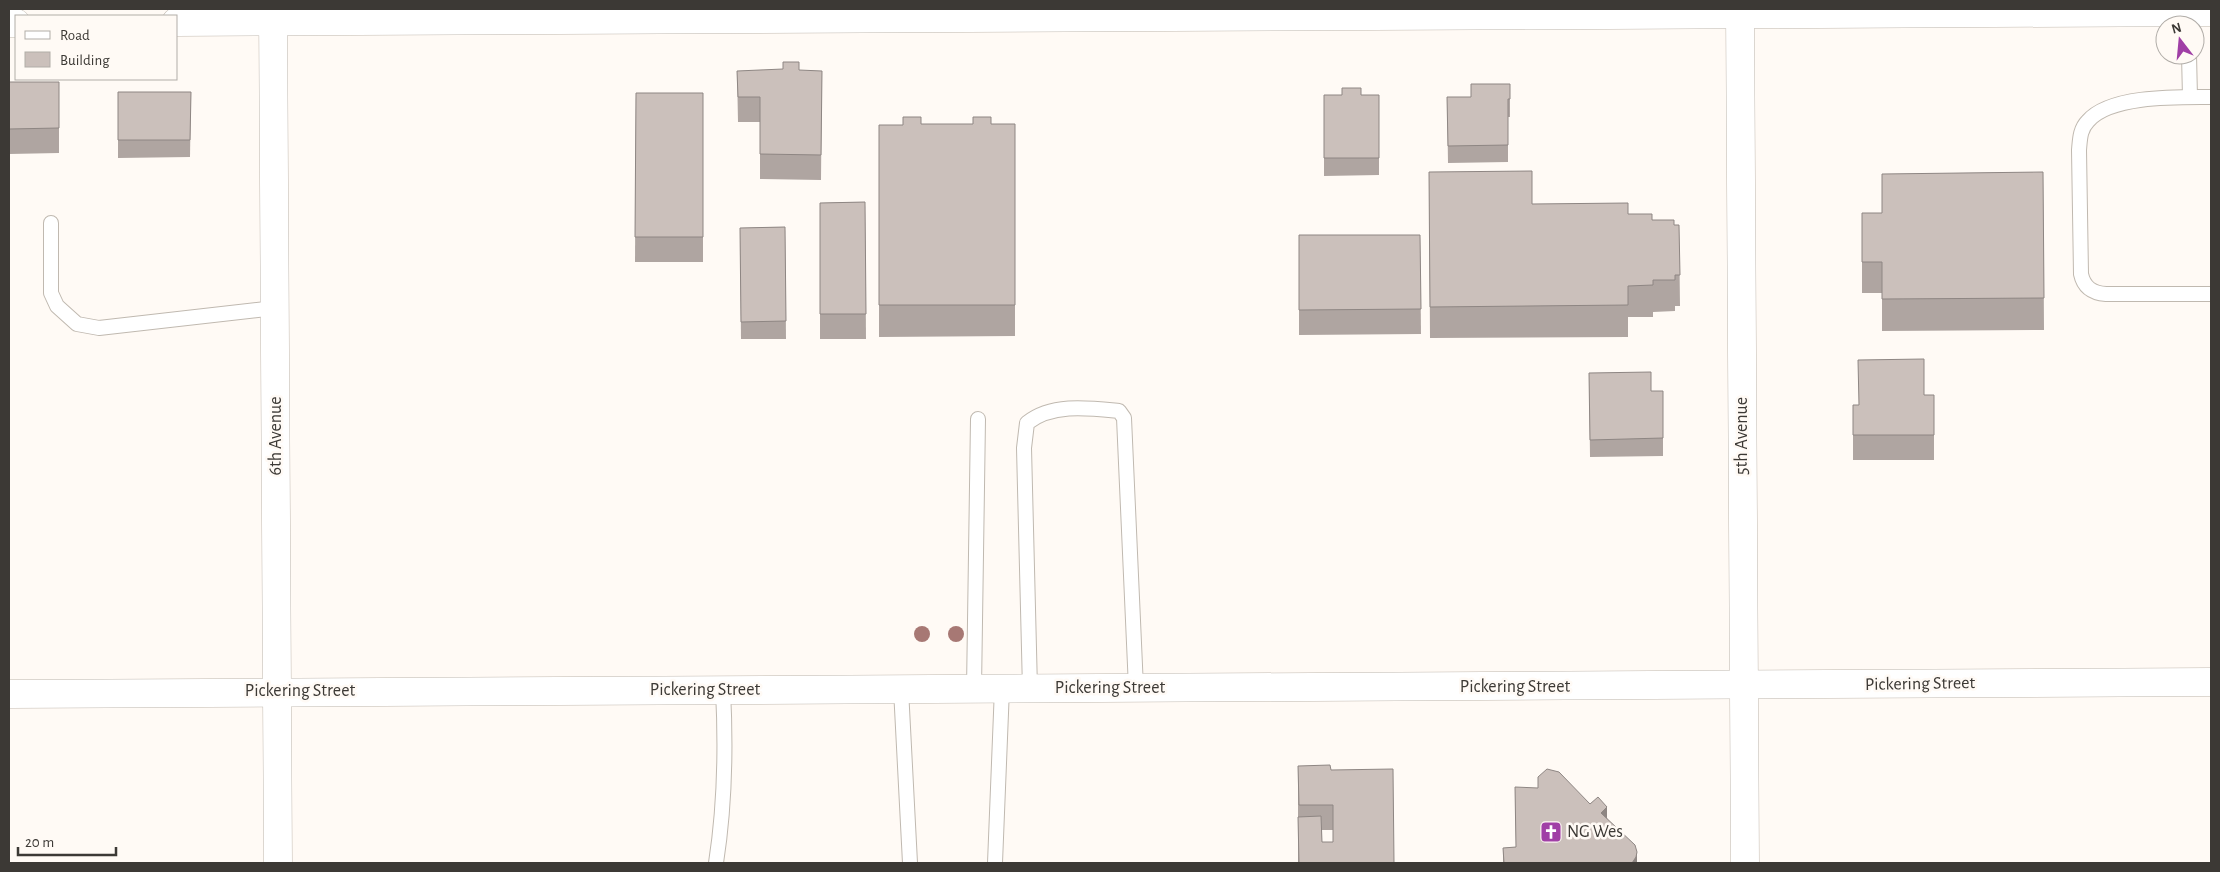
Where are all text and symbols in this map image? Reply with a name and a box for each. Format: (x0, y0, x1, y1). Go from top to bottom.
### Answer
legend (15, 15, 178, 80)
north arrow (2155, 15, 2205, 65)
text: N (2170, 20, 2183, 37)
text: Road (60, 28, 90, 43)
text: Building (60, 53, 110, 68)
street label: 6th Avenue (267, 396, 285, 476)
street label: 5th Avenue (1733, 397, 1751, 475)
street label: Pickering Street (1865, 674, 1976, 694)
street label: Pickering Street (1460, 678, 1570, 696)
street label: Pickering Street (1055, 679, 1165, 697)
street label: Pickering Street (650, 681, 760, 699)
street label: Pickering Street (245, 682, 355, 700)
church icon: NG Wes (1539, 820, 1563, 844)
place label: NG Wes (1567, 823, 1623, 841)
scale bar (18, 824, 115, 856)
text: 20 m (25, 835, 54, 850)

